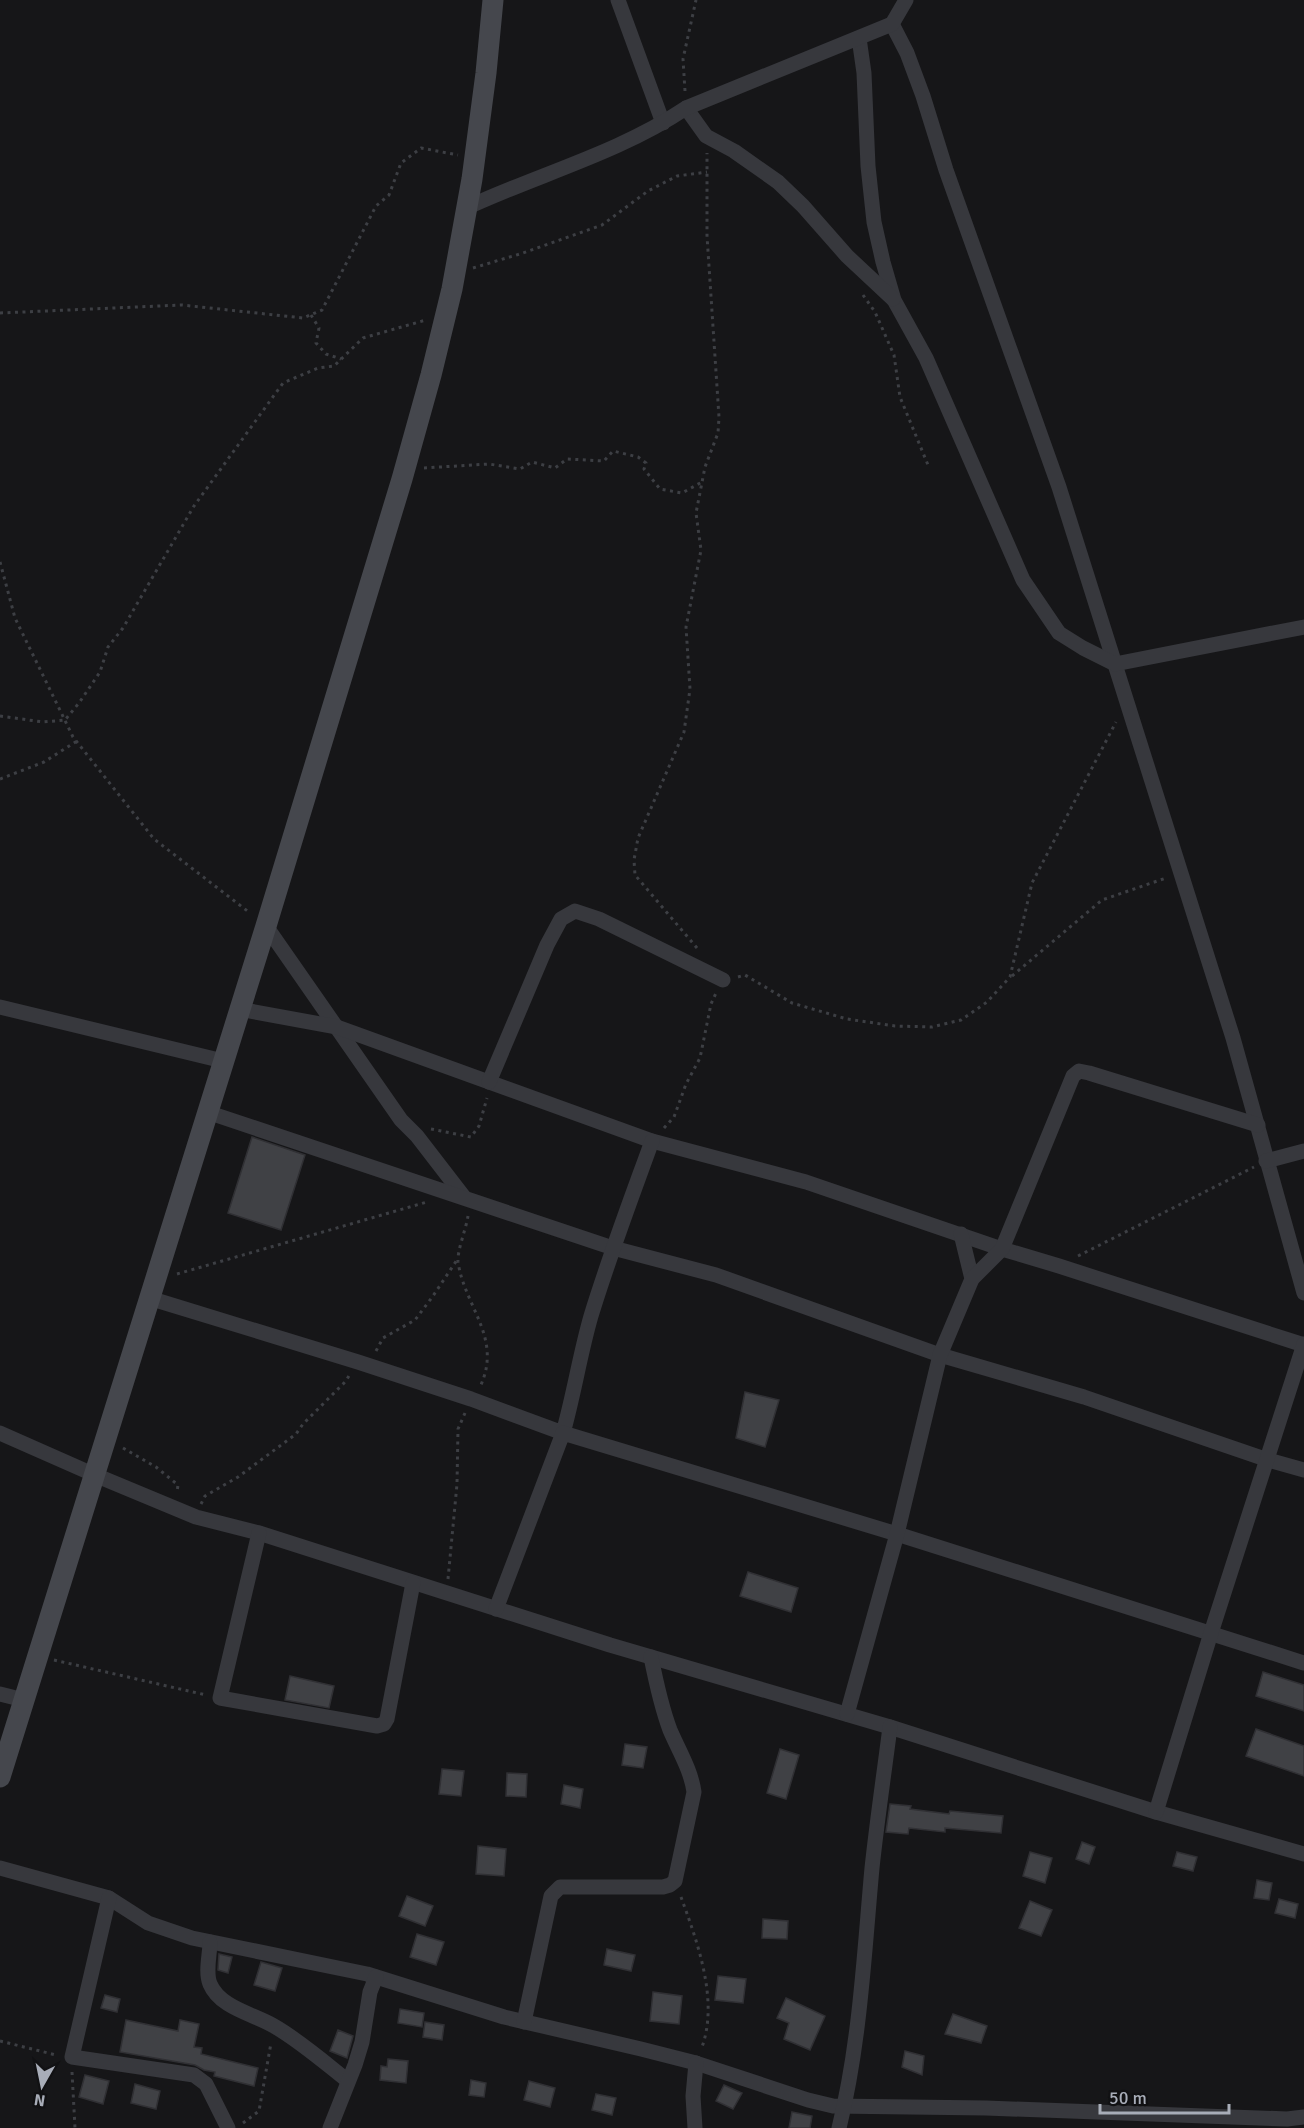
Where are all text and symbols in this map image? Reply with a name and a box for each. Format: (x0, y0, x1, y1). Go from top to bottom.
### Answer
north arrow (12, 2056, 72, 2116)
scale bar (1100, 2077, 1229, 2115)
text: 50 m (1109, 2087, 1147, 2109)
text: N (33, 2089, 47, 2111)

